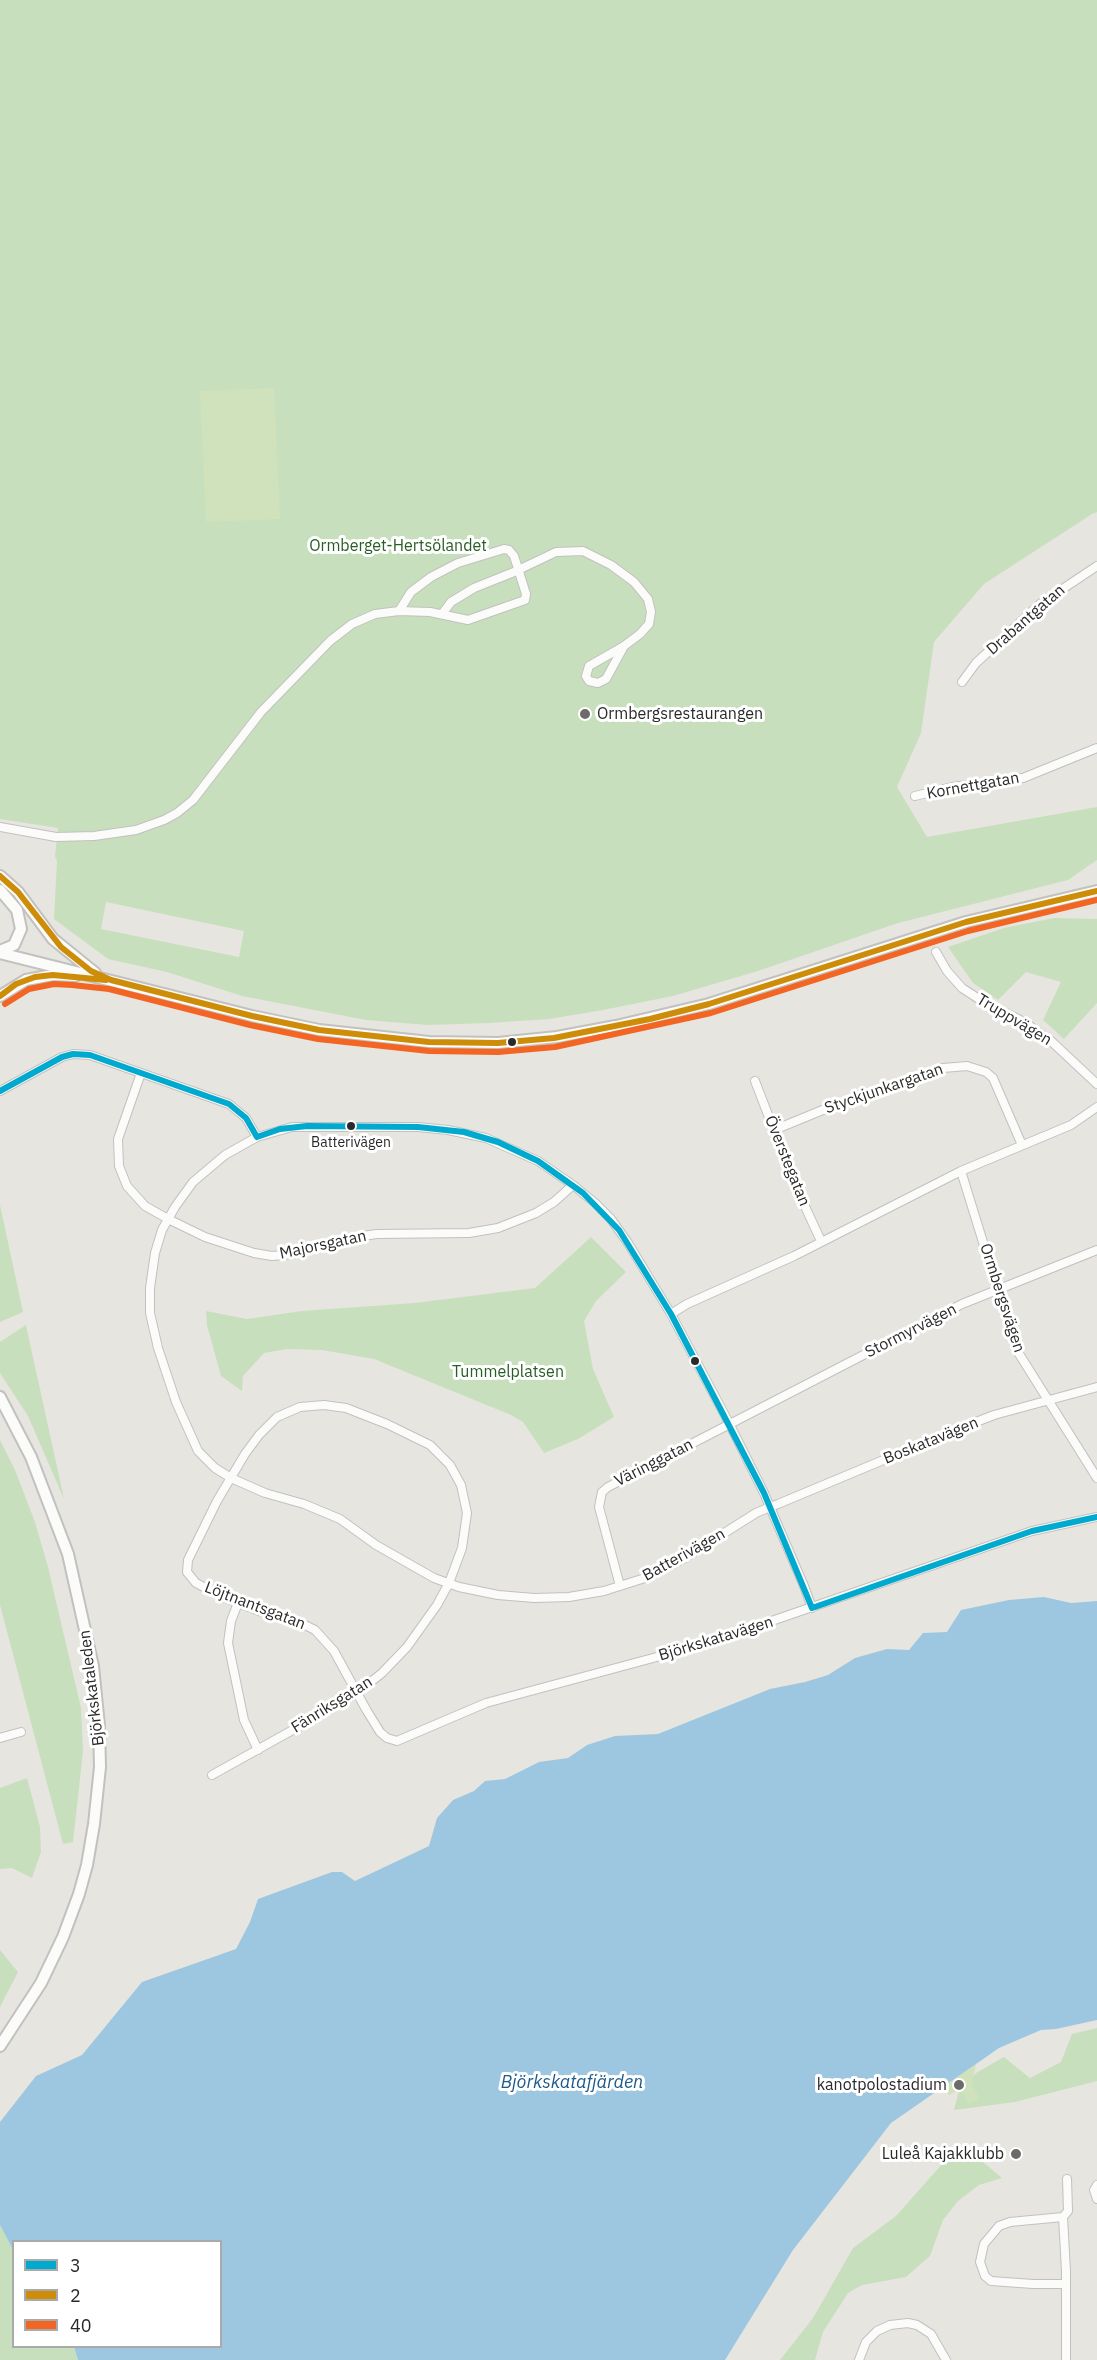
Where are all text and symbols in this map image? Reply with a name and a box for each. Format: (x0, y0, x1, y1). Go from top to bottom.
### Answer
park label: Ormberget-Hertsölandet (309, 536, 487, 556)
street label: Drabantgatan (983, 581, 1069, 659)
place label: Ormbergsrestaurangen (597, 704, 763, 724)
marker: Ormbergsrestaurangen (578, 707, 592, 721)
street label: Kornettgatan (925, 768, 1021, 804)
street label: Truppvägen (973, 990, 1055, 1050)
unlabelled marker (506, 1036, 518, 1048)
street label: Styckjunkargatan (822, 1060, 946, 1118)
street label: Överstegatan (760, 1113, 814, 1209)
marker: Batterivägen (345, 1120, 357, 1132)
place label: Batterivägen (311, 1135, 391, 1151)
street label: Majorsgatan (278, 1226, 368, 1264)
street label: Ormbergsvägen (975, 1241, 1029, 1355)
street label: Stormyrvägen (862, 1300, 960, 1362)
unlabelled marker (689, 1355, 701, 1367)
park label: Tummelplatsen (452, 1362, 564, 1382)
street label: Boskatavägen (881, 1413, 981, 1469)
street label: Väringgatan (612, 1435, 696, 1491)
street label: Batterivägen (639, 1525, 729, 1585)
street label: Löjtnantsgatan (202, 1578, 308, 1634)
street label: Björkskatavägen (656, 1612, 776, 1666)
street label: Björkskataleden (75, 1629, 109, 1747)
street label: Fänriksgatan (288, 1673, 376, 1737)
water label: Björkskatafjärden (501, 2072, 643, 2094)
place label: kanotpolostadium (817, 2075, 947, 2095)
marker: kanotpolostadium (952, 2078, 966, 2092)
place label: Luleå Kajakklubb (882, 2144, 1004, 2164)
marker: Luleå Kajakklubb (1009, 2147, 1023, 2161)
legend (12, 2240, 222, 2348)
text: 3 (70, 2254, 81, 2277)
text: 2 (70, 2284, 81, 2307)
text: 40 (70, 2314, 92, 2337)

